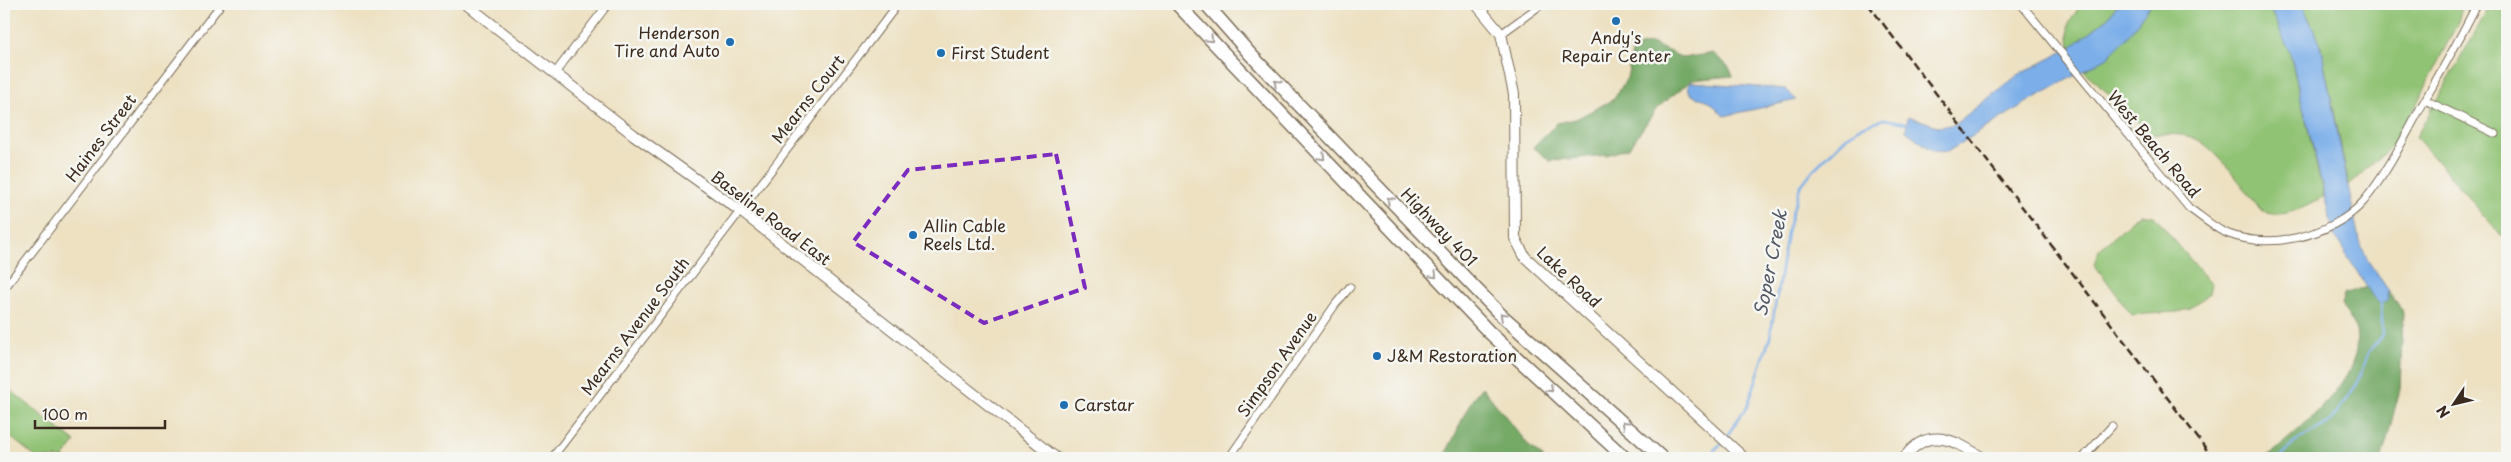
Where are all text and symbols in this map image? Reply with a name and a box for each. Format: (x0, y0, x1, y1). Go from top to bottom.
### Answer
marker: Andy's Repair Center (1610, 15, 1622, 27)
place label: Henderson Tire and Auto (614, 20, 720, 62)
place label: Andy's Repair Center (1562, 25, 1671, 67)
one-way arrow (1204, 33, 1213, 42)
marker: Henderson Tire and Auto (724, 36, 736, 48)
place label: First Student (951, 40, 1050, 64)
marker: First Student (935, 47, 947, 59)
street label: Mearns Court (765, 49, 850, 148)
one-way arrow (1274, 79, 1283, 88)
street label: West Beach Road (2103, 84, 2207, 202)
street label: Haines Street (59, 88, 142, 186)
one-way arrow (1316, 151, 1325, 160)
street label: Baseline Road East (707, 164, 837, 270)
street label: Highway 401 (1396, 182, 1483, 271)
one-way arrow (1387, 196, 1396, 205)
water label: Soper Creek (1746, 206, 1793, 318)
place label: Allin Cable Reels Ltd. (923, 213, 1006, 255)
marker: Allin Cable Reels Ltd. (907, 229, 919, 241)
street label: Lake Road (1532, 240, 1607, 312)
street label: Mearns Avenue South (574, 251, 694, 400)
one-way arrow (1428, 269, 1437, 278)
street label: Simpson Avenue (1231, 305, 1322, 421)
one-way arrow (1500, 313, 1509, 322)
place label: J&M Restoration (1387, 343, 1517, 367)
marker: J&M Restoration (1371, 350, 1383, 362)
north arrow (2428, 380, 2478, 430)
one-way arrow (1544, 383, 1553, 392)
place label: Carstar (1074, 392, 1135, 416)
scale bar (35, 397, 165, 429)
marker: Carstar (1058, 399, 1070, 411)
text: N (2431, 401, 2455, 422)
text: 100 m (42, 402, 88, 425)
one-way arrow (1621, 421, 1630, 430)

